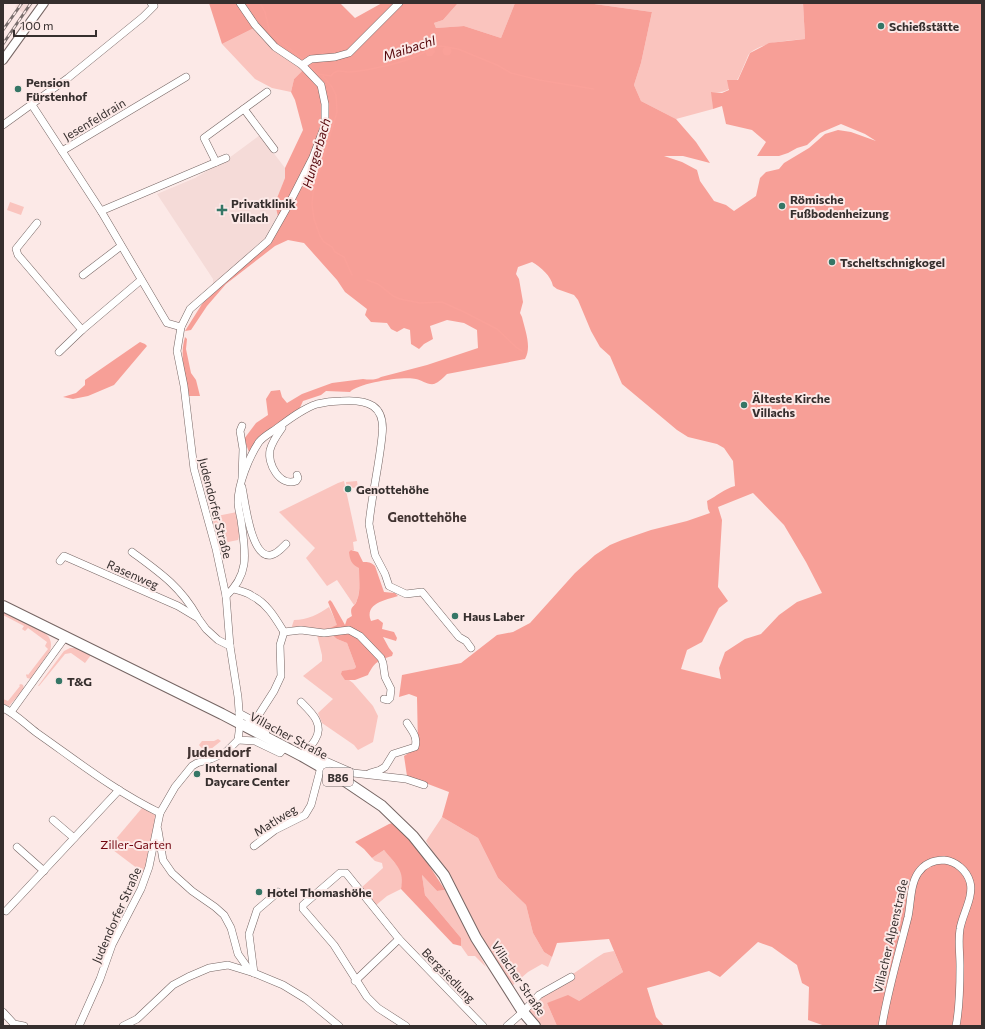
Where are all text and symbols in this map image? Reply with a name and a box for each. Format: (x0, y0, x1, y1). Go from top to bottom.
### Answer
scale bar (14, 12, 96, 38)
text: 100 m (20, 18, 54, 32)
place label: Schießstätte (889, 19, 959, 33)
marker: Schießstätte (876, 21, 886, 31)
water label: Maibachl (381, 32, 438, 64)
place label: Pension Fürstenhof (26, 75, 87, 103)
marker: Pension Fürstenhof (13, 84, 23, 94)
street label: Jesenfeldrain (60, 95, 128, 144)
water label: Hungerbach (298, 116, 334, 190)
place label: Römische Fußbodenheizung (790, 192, 889, 220)
place label: Privatklinik Villach (231, 196, 296, 224)
marker: Römische Fußbodenheizung (777, 201, 787, 211)
marker: Privatklinik Villach (216, 204, 228, 216)
place label: Tscheltschnigkogel (840, 255, 945, 269)
marker: Tscheltschnigkogel (827, 257, 837, 267)
place label: Älteste Kirche Villachs (752, 391, 830, 419)
marker: Älteste Kirche Villachs (739, 400, 749, 410)
street label: Judendorfer Straße (196, 456, 235, 560)
place label: Genottehöhe (356, 482, 429, 496)
marker: Genottehöhe (343, 484, 353, 494)
district label: Genottehöhe (388, 509, 467, 525)
street label: Rasenweg (105, 556, 161, 592)
place label: Haus Laber (463, 609, 525, 623)
marker: Haus Laber (450, 611, 460, 621)
place label: T&G (67, 674, 92, 688)
marker: T&G (54, 676, 64, 686)
street label: Villacher Straße (248, 709, 330, 761)
district label: Judendorf (187, 743, 251, 760)
place label: International Daycare Center (205, 760, 290, 788)
road number: B86 (323, 768, 353, 786)
marker: International Daycare Center (192, 769, 202, 779)
street label: Matlweg (251, 801, 299, 839)
park label: Ziller-Garten (100, 837, 172, 851)
street label: Judendorfer Straße (89, 865, 144, 966)
street label: Villacher Alpenstraße (870, 878, 910, 994)
place label: Hotel Thomashöhe (267, 885, 372, 899)
marker: Hotel Thomashöhe (254, 887, 264, 897)
street label: Villacher Straße (489, 938, 549, 1018)
street label: Bergsiedlung (420, 945, 479, 1006)

